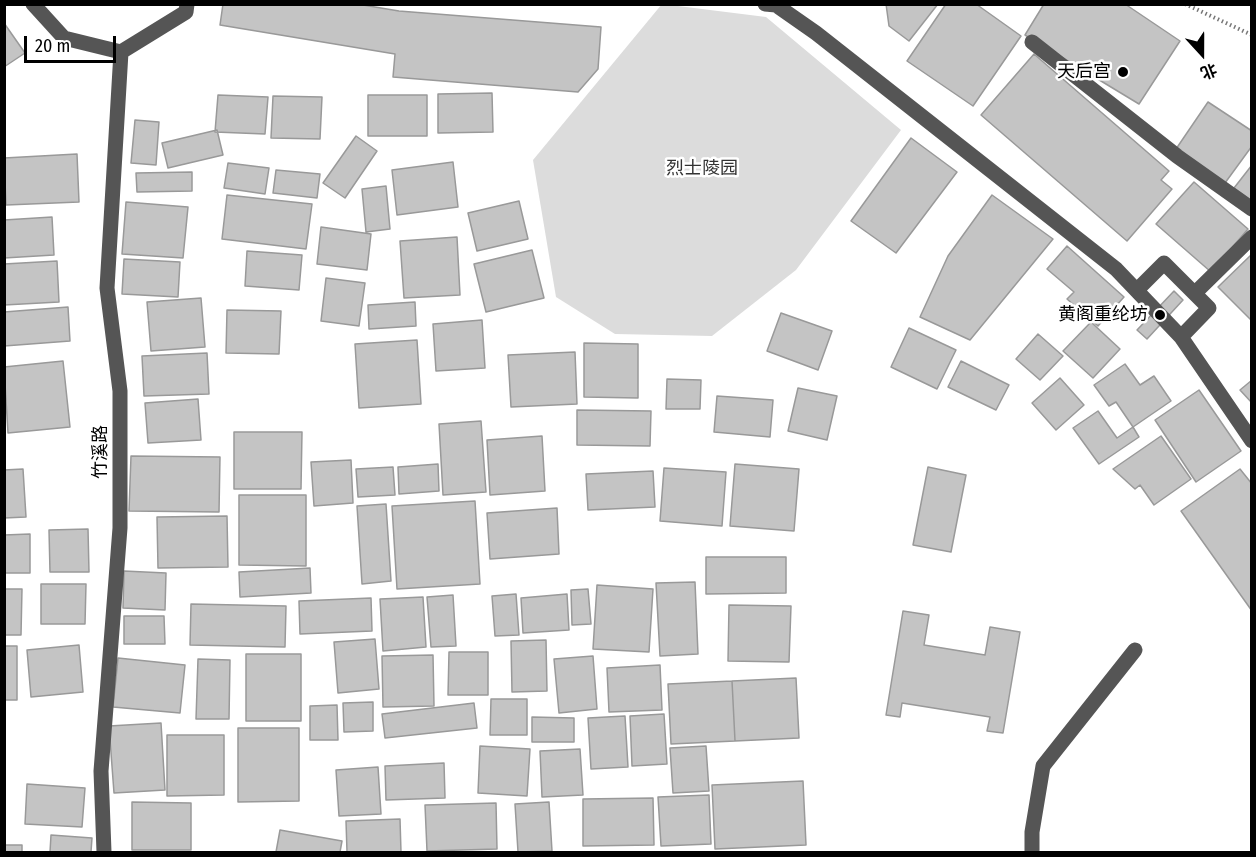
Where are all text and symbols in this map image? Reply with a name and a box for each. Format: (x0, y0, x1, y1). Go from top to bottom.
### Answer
scale bar (27, 24, 118, 62)
north arrow (1172, 24, 1232, 84)
text: 20 m (35, 35, 70, 57)
text: 北 (1198, 60, 1220, 83)
place label: 天后宫 (1057, 61, 1111, 83)
marker: 天后宫 (1116, 65, 1130, 79)
park label: 烈士陵园 (666, 158, 738, 180)
place label: 黄阁重纶坊 (1058, 304, 1148, 326)
marker: 黄阁重纶坊 (1153, 308, 1167, 322)
street label: 竹溪路 (90, 425, 112, 479)

